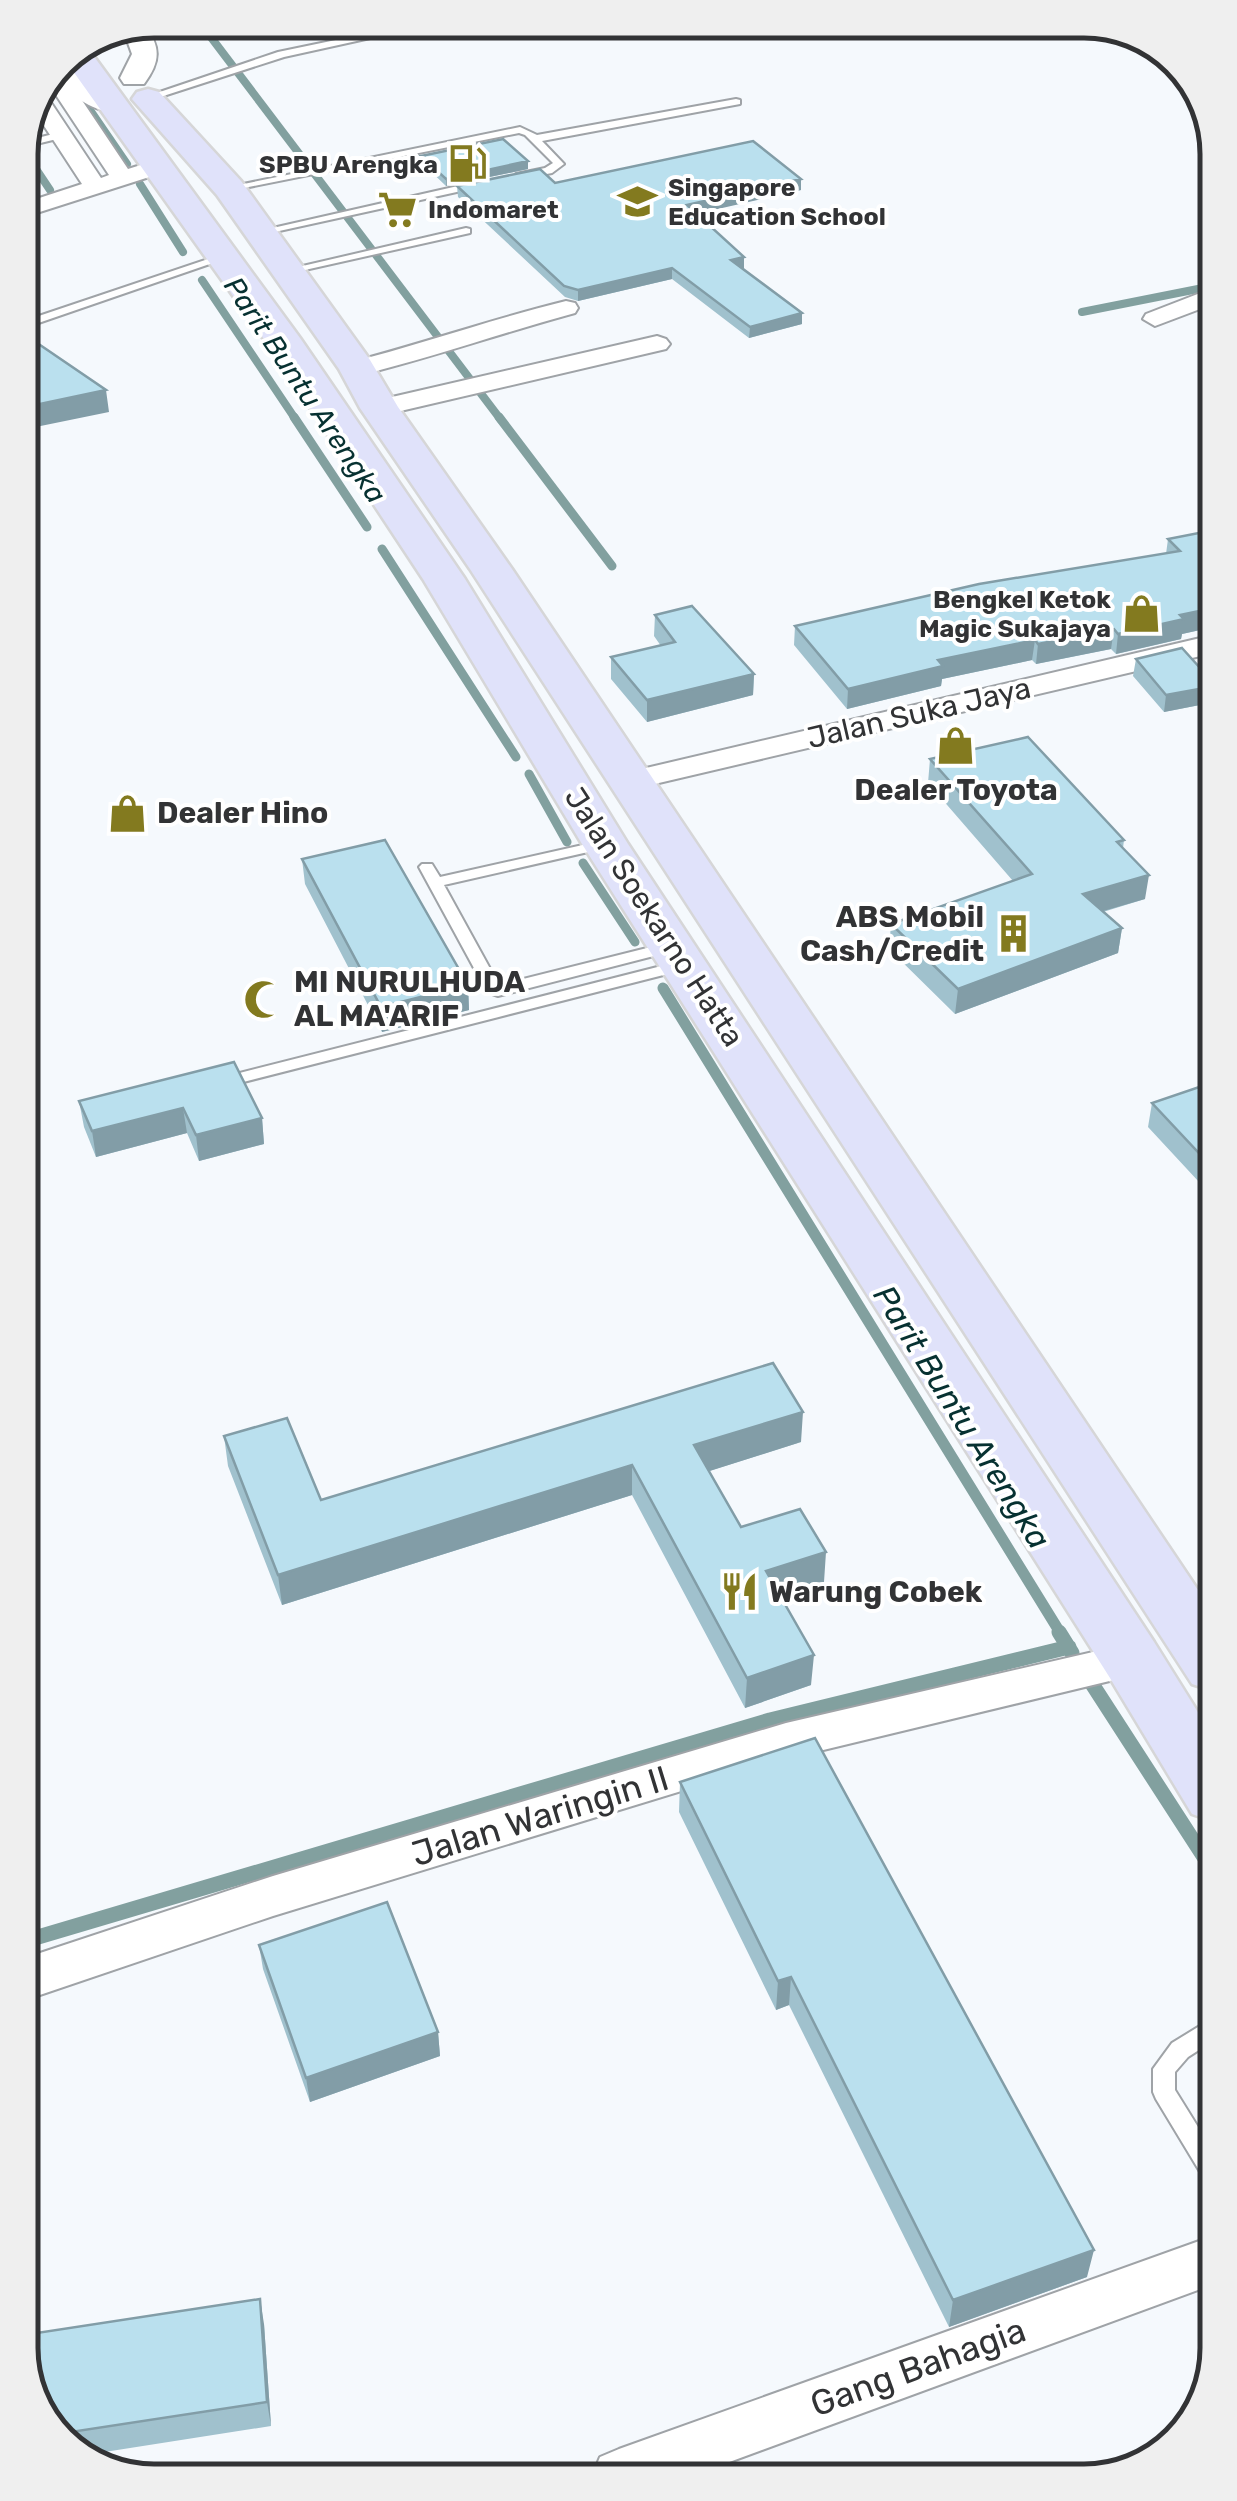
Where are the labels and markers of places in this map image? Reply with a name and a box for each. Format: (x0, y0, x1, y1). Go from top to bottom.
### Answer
fuel station icon: SPBU Arengka (447, 143, 489, 185)
place label: SPBU Arengka (259, 150, 438, 179)
place label: Singapore Education School (668, 173, 886, 231)
school or university icon: Singapore Education School (617, 180, 659, 222)
supermarket icon: Indomaret (377, 188, 419, 230)
place label: Indomaret (428, 195, 559, 224)
place label: Bengkel Ketok Magic Sukajaya (919, 585, 1111, 643)
shop icon: Bengkel Ketok Magic Sukajaya (1120, 592, 1162, 634)
shop icon: Dealer Toyota (935, 725, 977, 767)
place label: Dealer Toyota (854, 772, 1058, 808)
shop icon: Dealer Hino (106, 792, 148, 834)
place label: Dealer Hino (157, 795, 328, 831)
place label: ABS Mobil Cash/Credit (800, 899, 984, 969)
building icon: ABS Mobil Cash/Credit (993, 913, 1035, 955)
place label: MI NURULHUDA AL MA'ARIF (294, 964, 526, 1034)
mosque icon: MI NURULHUDA AL MA'ARIF (243, 978, 285, 1020)
restaurant icon: Warung Cobek (718, 1571, 760, 1613)
place label: Warung Cobek (769, 1574, 983, 1610)

